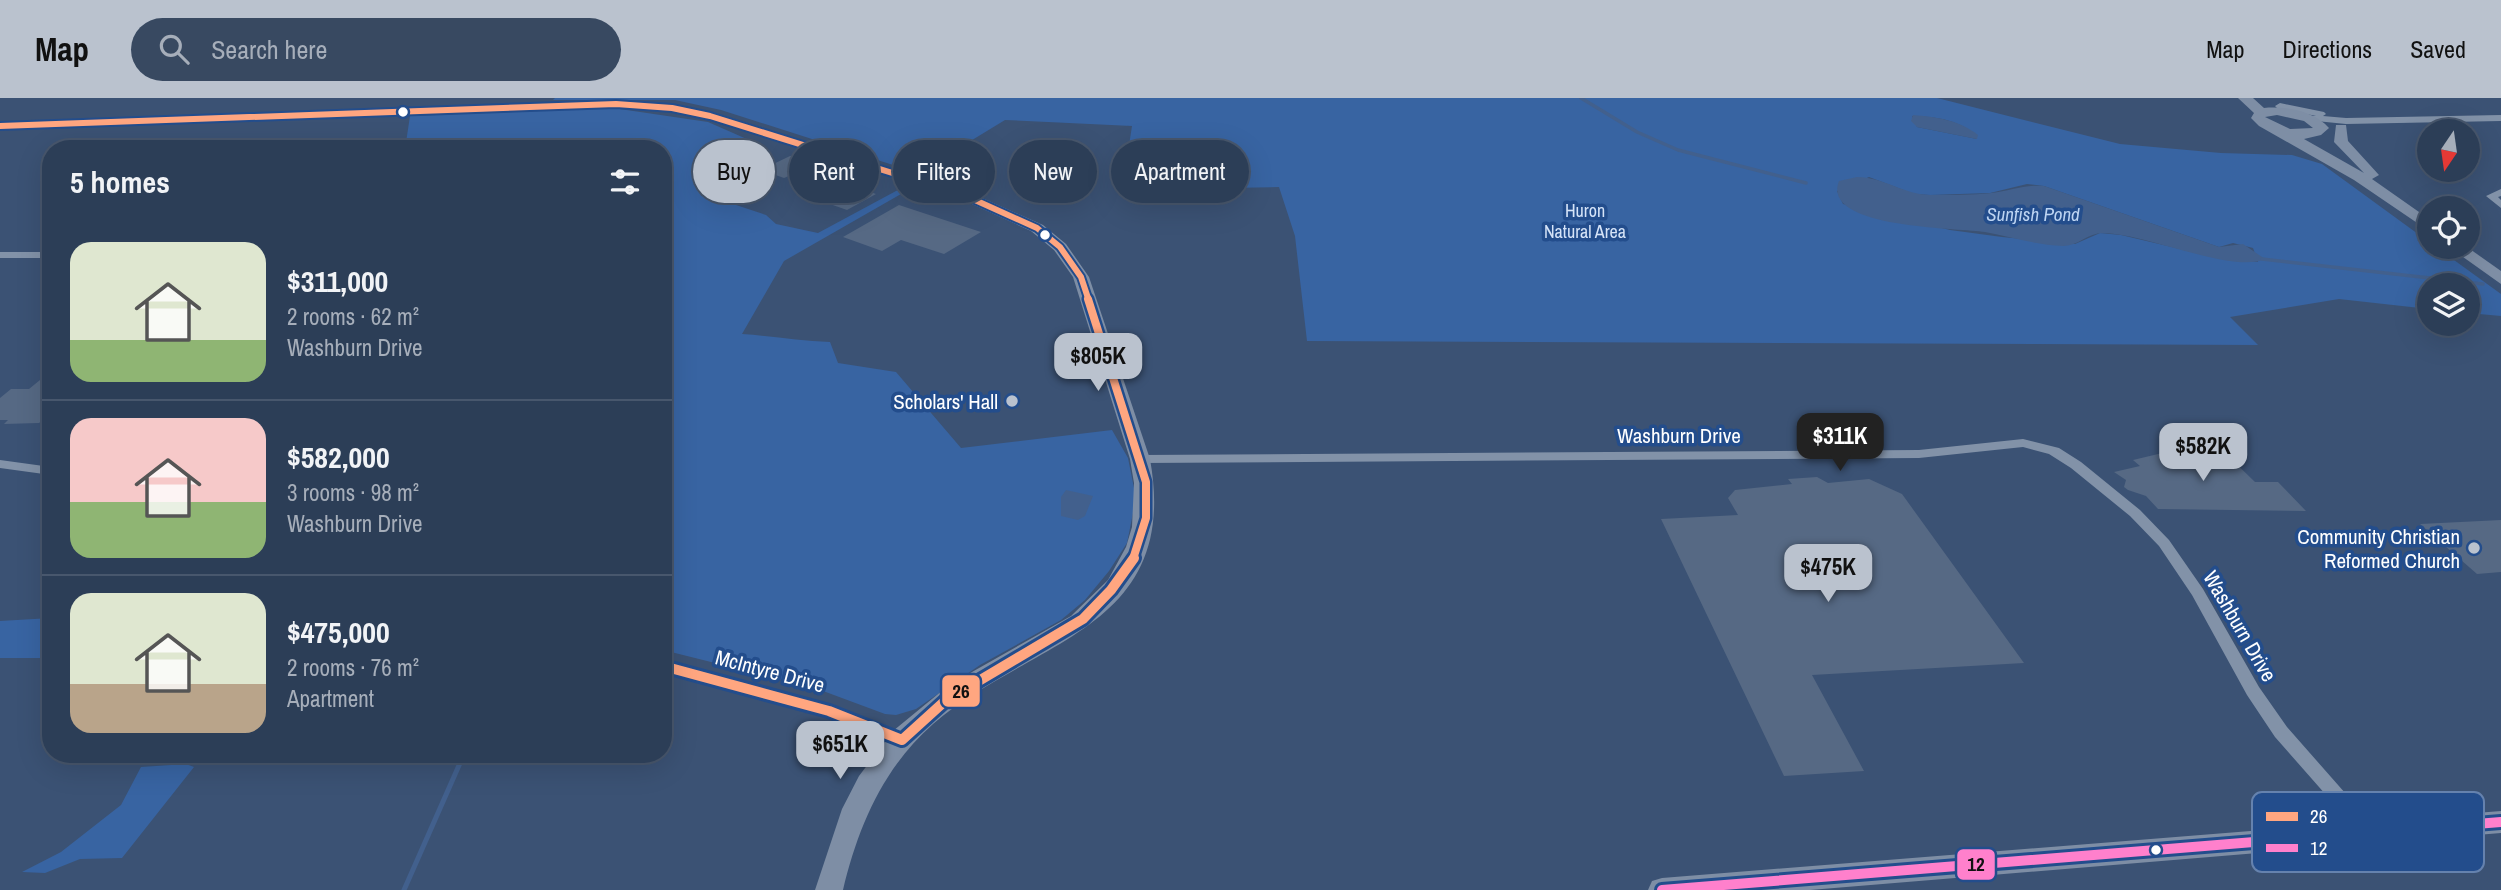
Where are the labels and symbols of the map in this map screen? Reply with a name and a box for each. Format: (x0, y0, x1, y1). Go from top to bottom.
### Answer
unlabelled marker (396, 105, 410, 119)
north arrow (2417, 119, 2480, 182)
park label: Huron Natural Area (1544, 198, 1626, 244)
water label: Sunfish Pond (1986, 201, 2080, 227)
unlabelled marker (1038, 228, 1052, 242)
pin: $805K (1049, 334, 1147, 393)
place label: Scholars' Hall (893, 387, 998, 416)
marker: Scholars' Hall (1004, 393, 1020, 409)
pin: $311K (1791, 414, 1889, 473)
street label: Washburn Drive (1617, 421, 1741, 450)
pin: $582K (2154, 424, 2252, 483)
place label: Community Christian Reformed Church (2297, 522, 2460, 575)
marker: Community Christian Reformed Church (2466, 540, 2482, 556)
pin: $475K (1779, 545, 1877, 604)
street label: Washburn Drive (2196, 565, 2284, 687)
street label: McIntyre Drive (712, 643, 828, 699)
line badge: 26 (941, 674, 981, 708)
text: 26 (952, 678, 970, 704)
pin: $651K (791, 722, 889, 781)
legend (2252, 792, 2484, 872)
text: 26 (2310, 803, 2327, 829)
text: 12 (2310, 835, 2327, 861)
unlabelled marker (2149, 843, 2163, 857)
line badge: 12 (1956, 848, 1996, 881)
text: 12 (1967, 851, 1985, 877)

